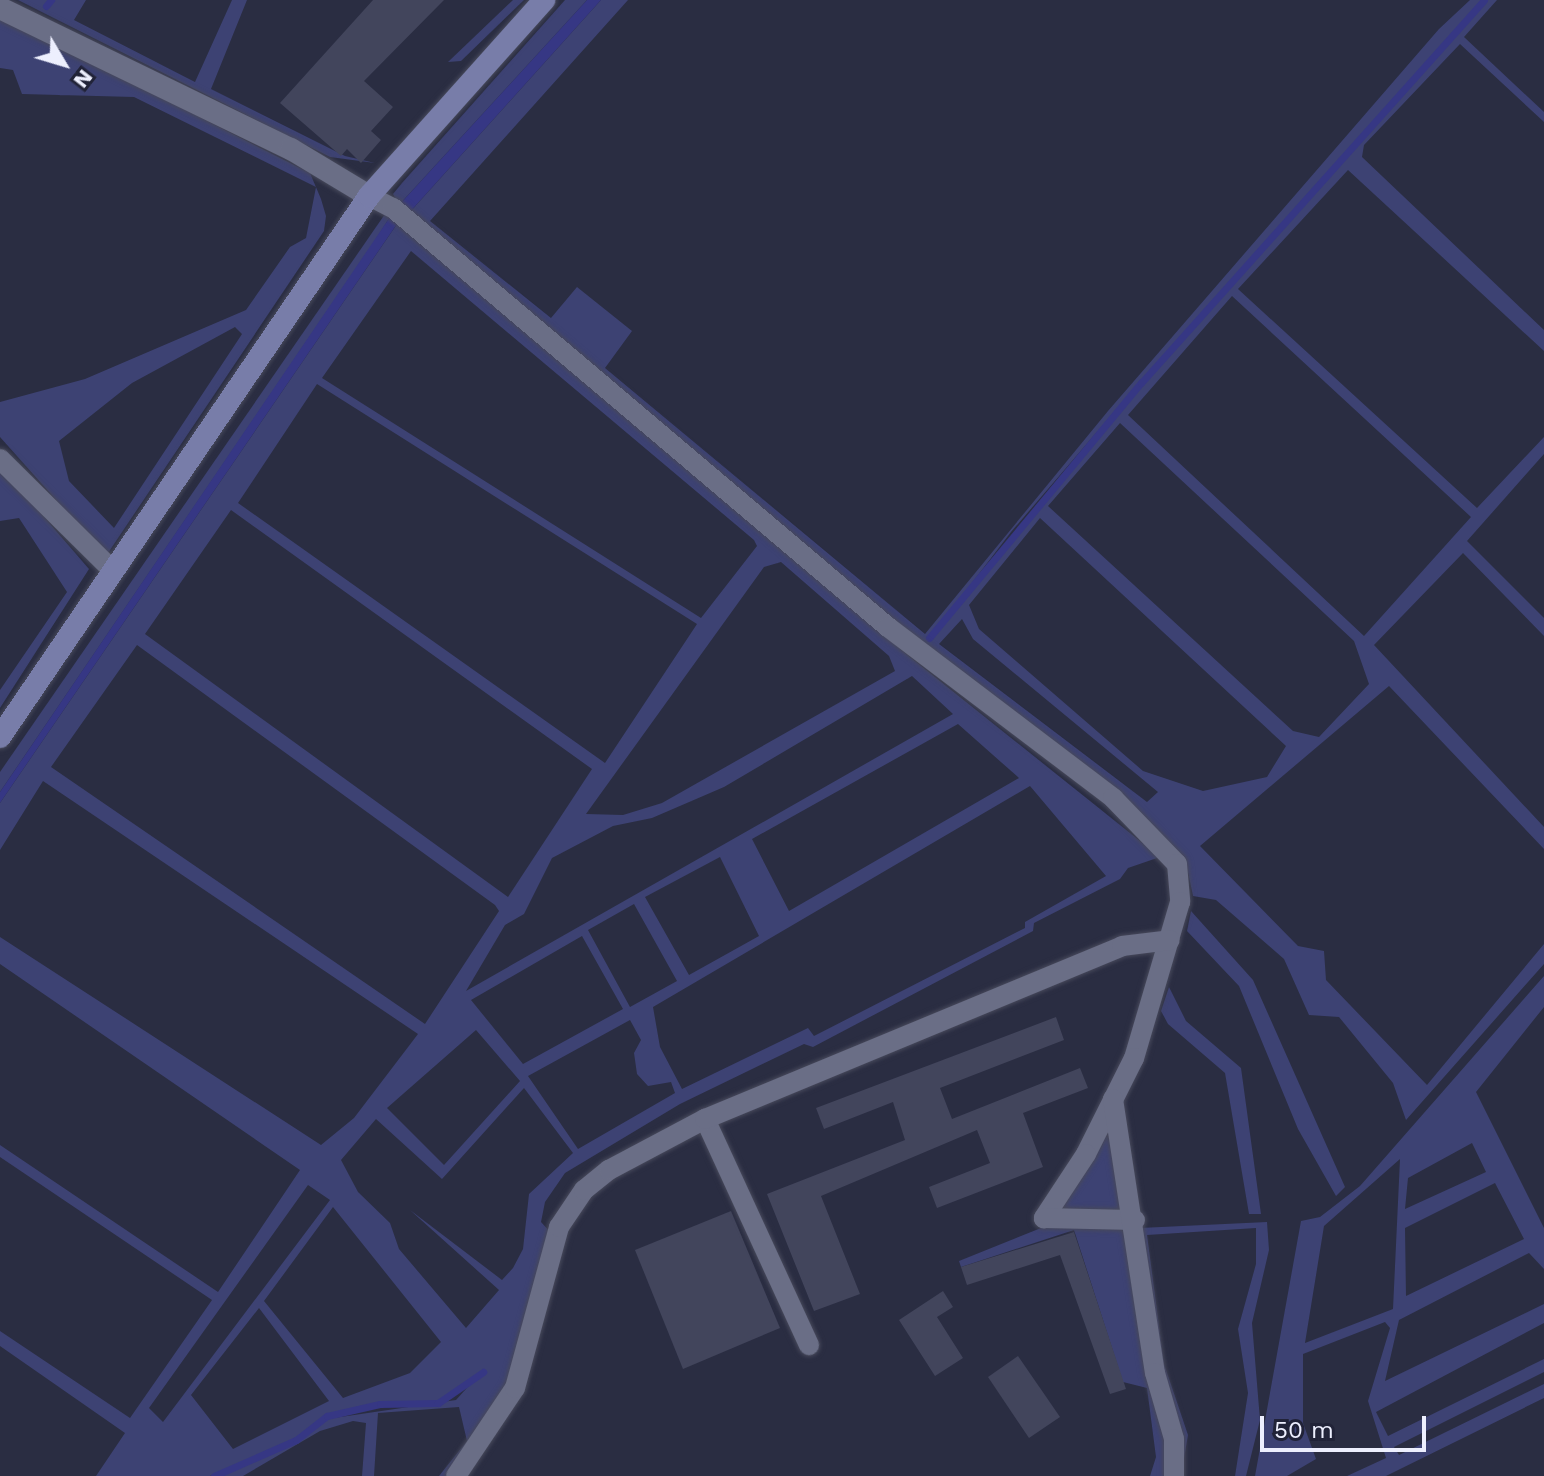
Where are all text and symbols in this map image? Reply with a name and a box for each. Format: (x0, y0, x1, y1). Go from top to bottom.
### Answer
north arrow (24, 24, 104, 104)
text: N (68, 65, 98, 93)
scale bar (1264, 1400, 1430, 1450)
text: 50 m (1274, 1416, 1334, 1444)

